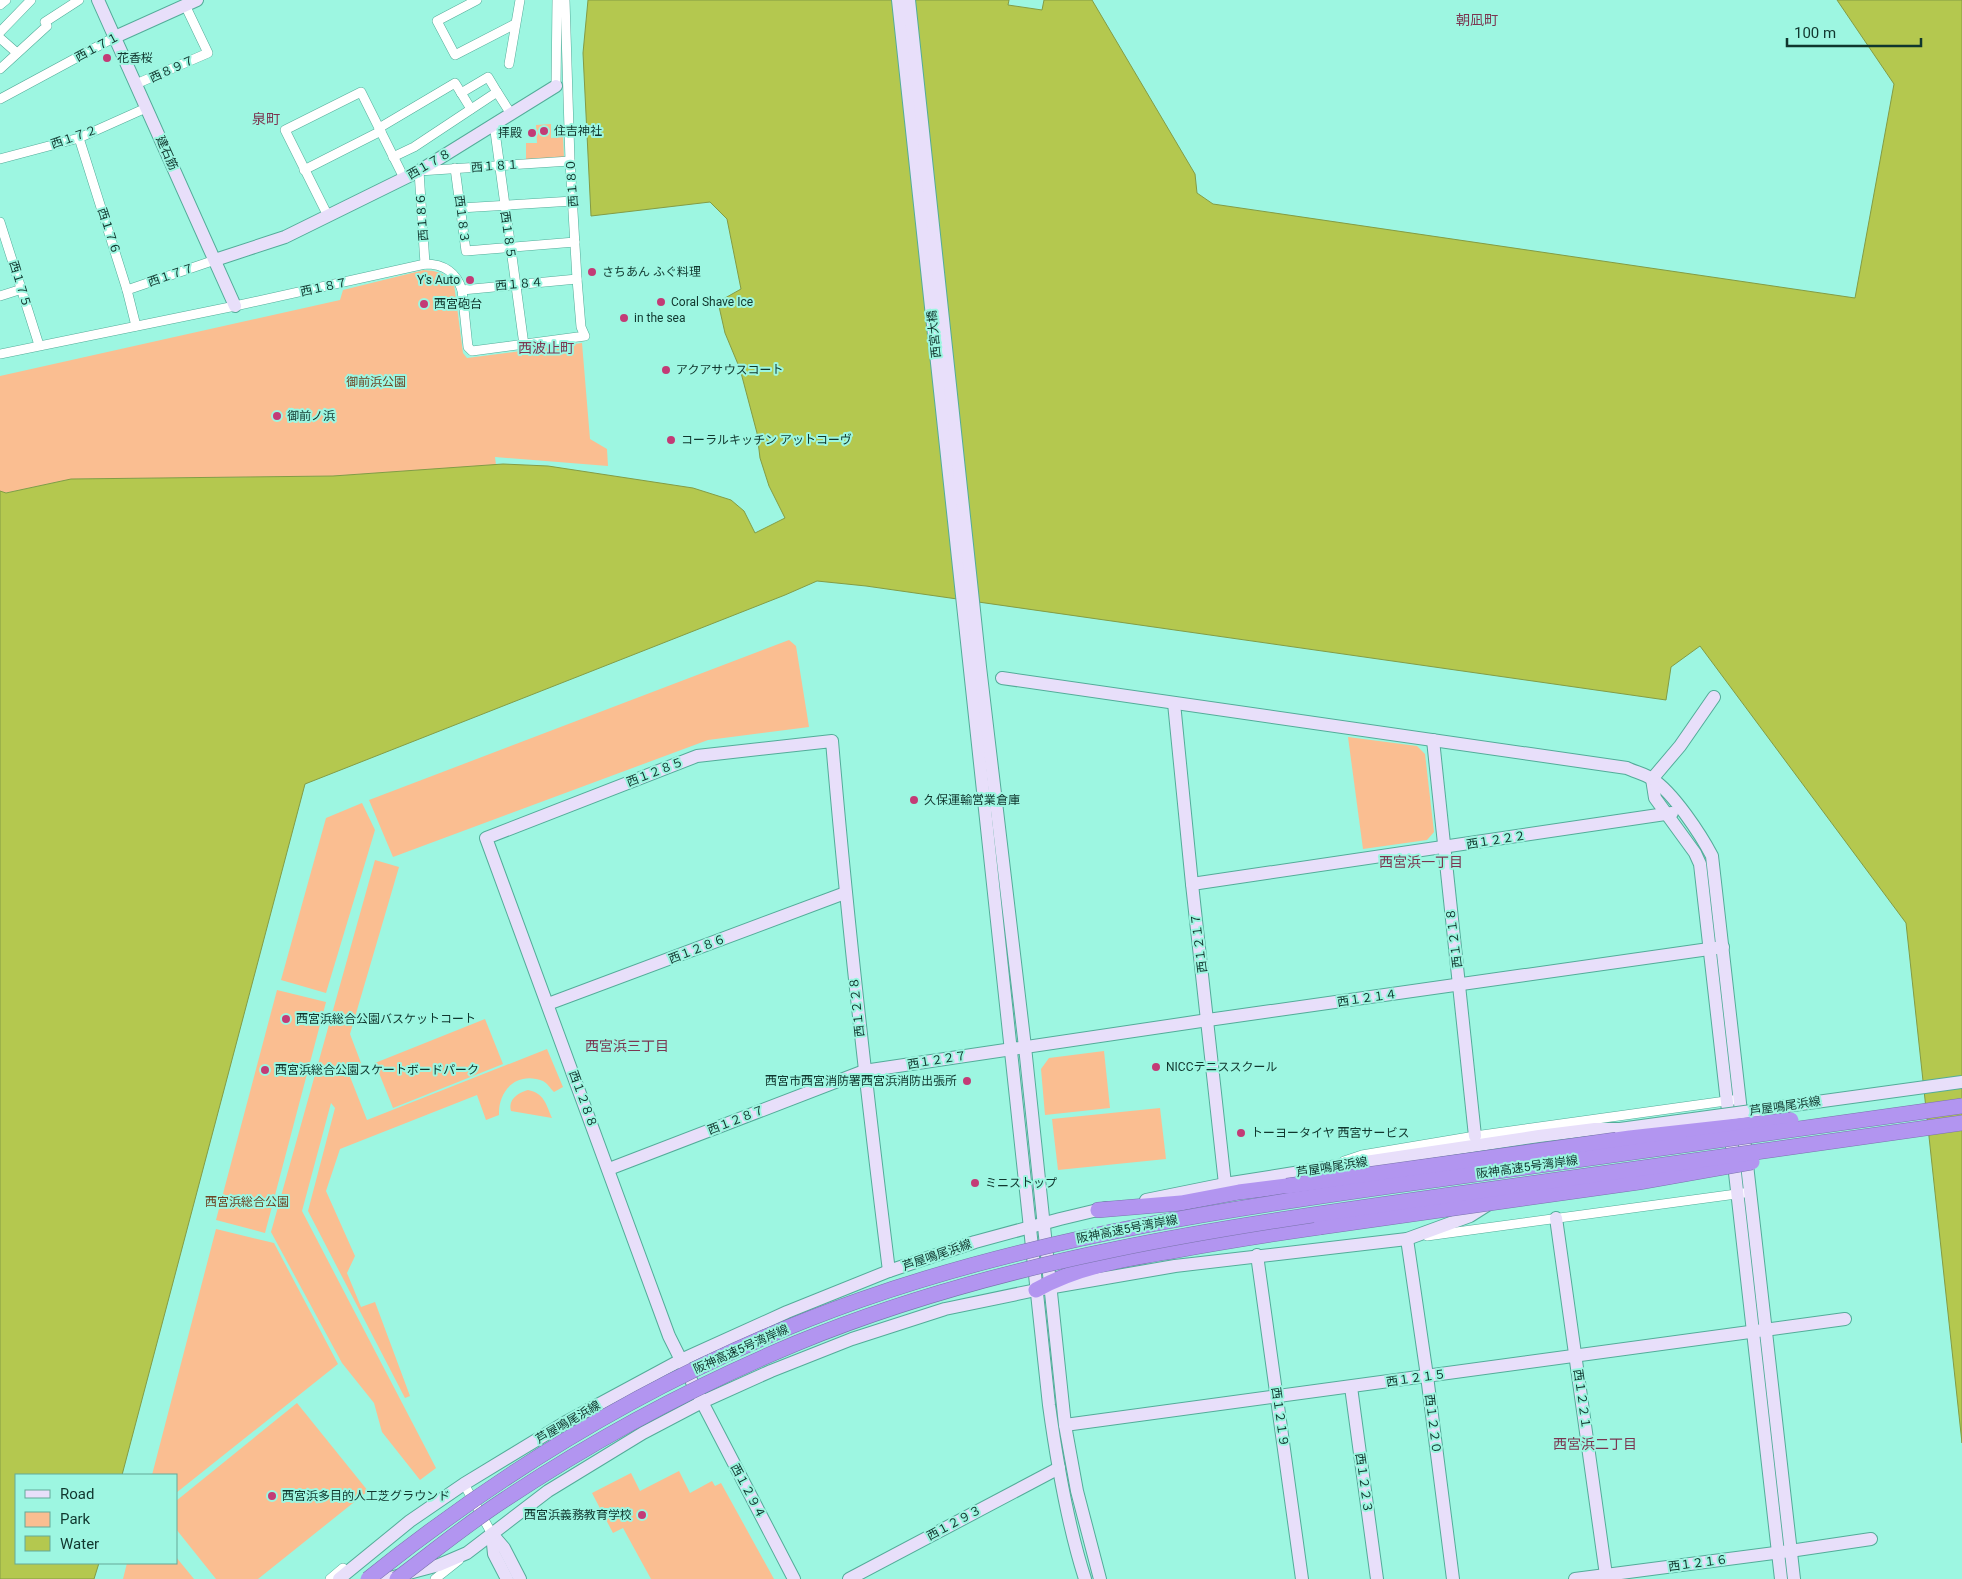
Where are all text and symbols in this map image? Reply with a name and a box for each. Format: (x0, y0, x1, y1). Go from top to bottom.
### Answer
district label: 朝凪町 (1456, 12, 1498, 28)
scale bar (1787, 15, 1921, 47)
text: 100 m (1794, 24, 1836, 42)
street label: 西１７１ (73, 30, 121, 64)
place label: 花香桜 (117, 51, 153, 65)
marker: 花香桜 (101, 52, 113, 64)
street label: 西８９７ (147, 53, 197, 85)
district label: 泉町 (252, 111, 280, 127)
street label: 西１７２ (49, 123, 99, 151)
place label: 住吉神社 (554, 124, 602, 138)
marker: 住吉神社 (538, 125, 550, 137)
place label: 拝殿 (498, 126, 522, 140)
marker: 拝殿 (526, 127, 538, 139)
street label: 建石筋 (153, 134, 181, 172)
street label: 西１７８ (405, 146, 453, 182)
street label: 西１８１ (471, 157, 519, 175)
street label: 西１８０ (563, 159, 581, 207)
street label: 西１８６ (413, 193, 431, 241)
street label: 西１８３ (452, 194, 472, 244)
street label: 西１７６ (95, 206, 123, 256)
street label: 西１８５ (498, 210, 518, 260)
street label: 西１７５ (6, 259, 34, 309)
street label: 西１７７ (146, 261, 196, 289)
place label: さちあん ふぐ料理 (602, 265, 701, 279)
marker: さちあん ふぐ料理 (586, 266, 598, 278)
place label: Y's Auto (417, 273, 460, 287)
marker: Y's Auto (464, 274, 476, 286)
street label: 西１８７ (299, 275, 349, 299)
street label: 西１８４ (494, 275, 544, 293)
place label: Coral Shave Ice (671, 295, 753, 309)
marker: Coral Shave Ice (655, 296, 667, 308)
place label: 西宮砲台 (434, 297, 482, 311)
marker: 西宮砲台 (418, 298, 430, 310)
street label: 西宮大橋 (925, 309, 943, 359)
place label: in the sea (634, 311, 685, 325)
marker: in the sea (618, 312, 630, 324)
district label: 西波止町 (518, 340, 574, 356)
place label: アクアサウスコート (676, 363, 783, 377)
marker: アクアサウスコート (660, 364, 672, 376)
park label: 御前浜公園 (346, 375, 406, 389)
place label: 御前ノ浜 (287, 409, 335, 423)
marker: 御前ノ浜 (271, 410, 283, 422)
place label: コーラルキッチン アットコーヴ (681, 433, 852, 447)
marker: コーラルキッチン アットコーヴ (665, 434, 677, 446)
street label: 西１２８５ (624, 755, 686, 789)
place label: 久保運輸営業倉庫 (924, 793, 1020, 807)
marker: 久保運輸営業倉庫 (908, 794, 920, 806)
street label: 西１２２２ (1465, 828, 1527, 852)
district label: 西宮浜一丁目 (1379, 854, 1463, 870)
street label: 西１２１８ (1443, 907, 1465, 969)
street label: 西１２１７ (1188, 912, 1210, 974)
street label: 西１２８６ (666, 932, 728, 966)
street label: 西１２２８ (847, 976, 867, 1038)
street label: 西１２１４ (1336, 987, 1398, 1009)
place label: 西宮浜総合公園バスケットコート (296, 1012, 476, 1026)
marker: 西宮浜総合公園バスケットコート (280, 1013, 292, 1025)
district label: 西宮浜三丁目 (585, 1038, 669, 1054)
street label: 西１２２７ (906, 1048, 968, 1072)
place label: NICCテニススクール (1166, 1060, 1277, 1074)
marker: NICCテニススクール (1150, 1061, 1162, 1073)
place label: 西宮浜総合公園スケートボードパーク (275, 1063, 479, 1077)
marker: 西宮浜総合公園スケートボードパーク (259, 1064, 271, 1076)
street label: 西１２８８ (566, 1068, 600, 1130)
place label: 西宮市西宮消防署西宮浜消防出張所 (765, 1074, 957, 1088)
marker: 西宮市西宮消防署西宮浜消防出張所 (961, 1075, 973, 1087)
street label: 芦屋鳴尾浜線 (1748, 1094, 1822, 1118)
street label: 西１２８７ (705, 1103, 767, 1137)
place label: トーヨータイヤ 西宮サービス (1251, 1126, 1410, 1140)
marker: トーヨータイヤ 西宮サービス (1235, 1127, 1247, 1139)
street label: 阪神高速5号湾岸線 (1475, 1153, 1579, 1181)
street label: 芦屋鳴尾浜線 (1295, 1154, 1369, 1180)
place label: ミニストップ (985, 1176, 1057, 1190)
marker: ミニストップ (969, 1177, 981, 1189)
park label: 西宮浜総合公園 (205, 1195, 289, 1209)
street label: 阪神高速5号湾岸線 (1075, 1212, 1179, 1246)
street label: 芦屋鳴尾浜線 (901, 1237, 973, 1273)
street label: 阪神高速5号湾岸線 (691, 1322, 791, 1376)
street label: 西１２１５ (1385, 1367, 1447, 1389)
street label: 西１２２１ (1571, 1368, 1593, 1430)
street label: 西１２１９ (1269, 1386, 1291, 1448)
street label: 西１２２０ (1422, 1393, 1444, 1455)
street label: 芦屋鳴尾浜線 (533, 1398, 603, 1446)
district label: 西宮浜二丁目 (1553, 1436, 1637, 1452)
street label: 西１２２３ (1353, 1452, 1375, 1514)
street label: 西１２９４ (728, 1461, 768, 1521)
legend (15, 1474, 178, 1564)
text: Road (60, 1485, 94, 1503)
place label: 西宮浜多目的人工芝グラウンド (282, 1489, 450, 1503)
marker: 西宮浜多目的人工芝グラウンド (266, 1490, 278, 1502)
street label: 西１２９３ (924, 1503, 984, 1543)
place label: 西宮浜義務教育学校 (524, 1508, 632, 1522)
marker: 西宮浜義務教育学校 (636, 1509, 648, 1521)
text: Park (60, 1510, 91, 1528)
text: Water (60, 1535, 99, 1553)
street label: 西１２１６ (1667, 1552, 1729, 1574)

